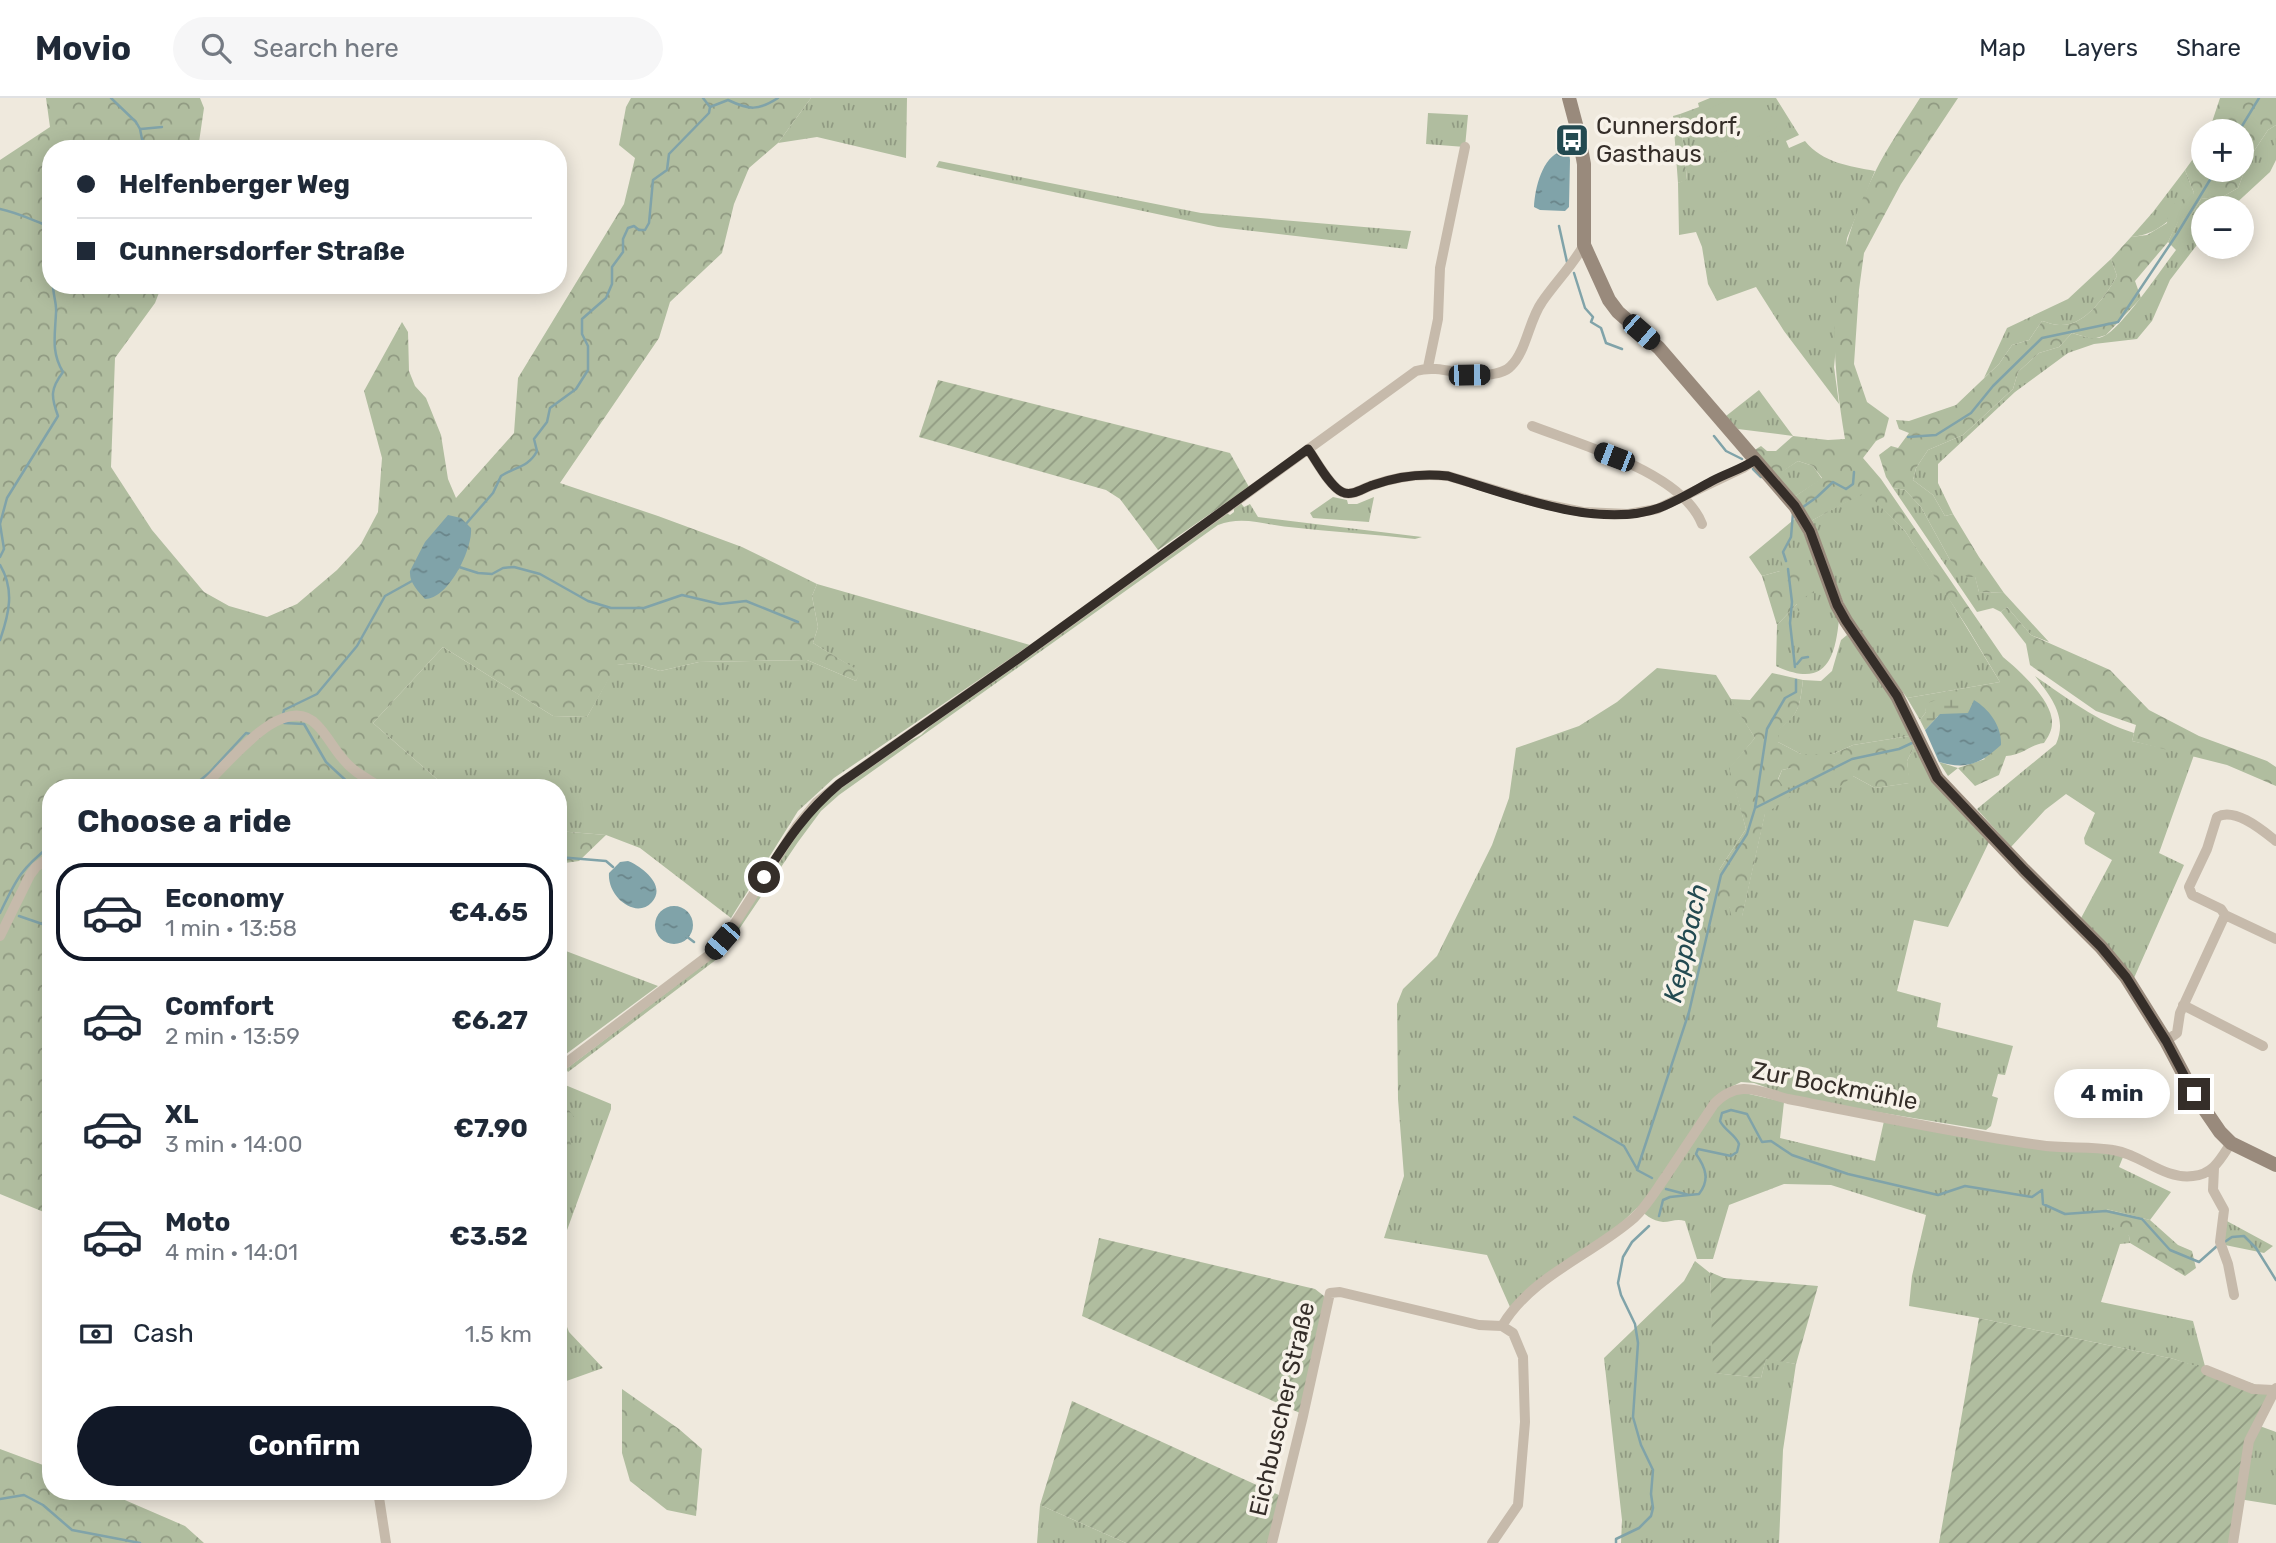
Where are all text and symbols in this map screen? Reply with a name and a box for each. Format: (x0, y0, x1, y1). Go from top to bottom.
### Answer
search box (173, 17, 663, 80)
text: Movio (35, 29, 131, 68)
icon: search (197, 29, 235, 67)
text: Search here (253, 33, 399, 64)
text: Map (1979, 34, 2026, 62)
text: Layers (2064, 34, 2138, 62)
text: Share (2176, 34, 2241, 62)
place label: Cunnersdorf, Gasthaus (1596, 112, 1742, 168)
map controls (2191, 119, 2254, 259)
button: + (2191, 119, 2254, 182)
bus stop icon: Cunnersdorf, Gasthaus (1553, 121, 1591, 159)
text: Helfenberger Weg (119, 169, 350, 200)
button: − (2191, 196, 2254, 259)
text: Cunnersdorfer Straße (119, 236, 405, 267)
car (1619, 310, 1664, 354)
car (1448, 364, 1491, 386)
car (1591, 440, 1638, 474)
text: Choose a ride (77, 802, 291, 840)
route start (748, 861, 780, 893)
icon: car (81, 881, 144, 944)
water label: Keppbach (1657, 881, 1715, 1005)
text: Economy (165, 883, 284, 914)
text: €4.65 (449, 897, 528, 928)
text: 1 min · 13:58 (165, 914, 297, 942)
car (701, 918, 744, 964)
icon: car (81, 989, 144, 1052)
text: Comfort (165, 991, 274, 1022)
text: €6.27 (451, 1005, 528, 1036)
text: 2 min · 13:59 (165, 1022, 300, 1050)
street label: Zur Bockmühle (1750, 1056, 1920, 1116)
callout: 4 min (2054, 1070, 2170, 1118)
route end (2178, 1078, 2210, 1110)
text: 4 min (2080, 1079, 2144, 1107)
icon: car (81, 1097, 144, 1160)
text: XL (165, 1099, 198, 1130)
text: €7.90 (453, 1113, 528, 1144)
text: 3 min · 14:00 (165, 1130, 303, 1158)
icon: car (81, 1205, 144, 1268)
text: Moto (165, 1207, 230, 1238)
text: €3.52 (449, 1221, 528, 1252)
text: 4 min · 14:01 (165, 1238, 298, 1266)
street label: Eichbuscher Straße (1244, 1299, 1320, 1519)
icon: cash (77, 1315, 115, 1353)
text: Cash (133, 1318, 194, 1349)
text: 1.5 km (465, 1320, 532, 1348)
button: Confirm (77, 1406, 532, 1486)

